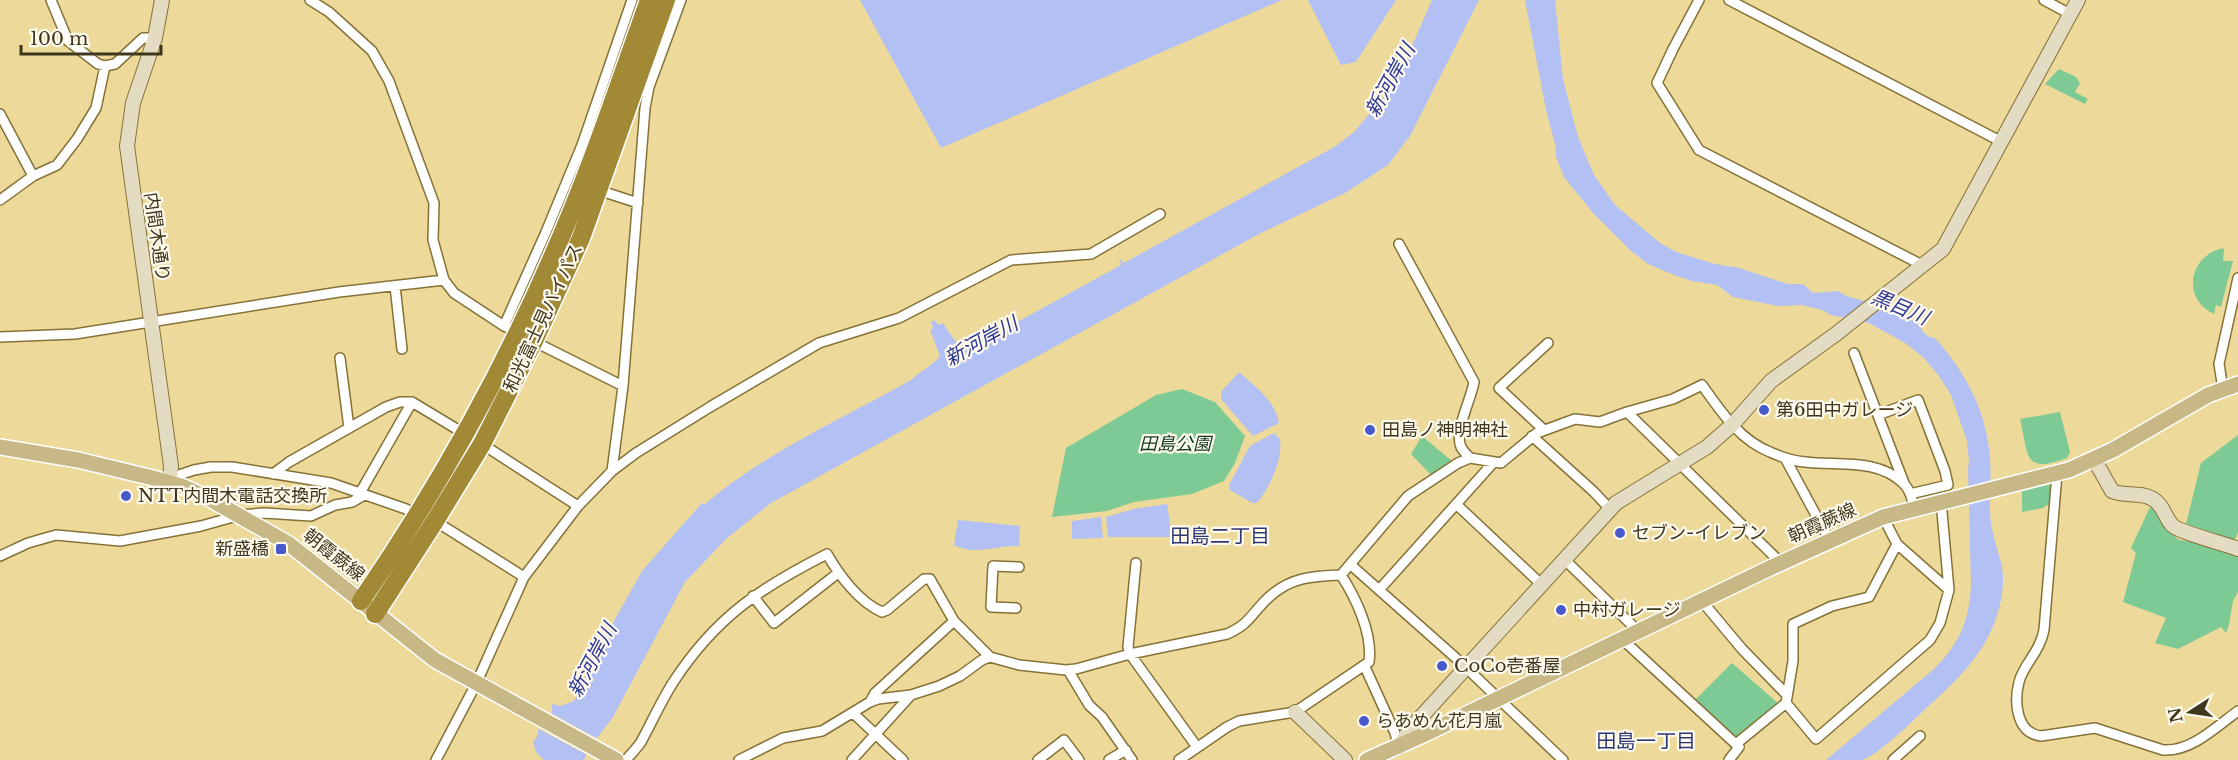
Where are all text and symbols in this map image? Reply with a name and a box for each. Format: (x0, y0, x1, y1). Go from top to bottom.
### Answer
scale bar (21, 18, 160, 56)
text: 100 m (30, 28, 88, 50)
water label: 新河岸川 (1360, 37, 1421, 121)
street label: 内間木通り (140, 191, 174, 283)
street label: 和光富士見バイパス (499, 240, 587, 396)
water label: 黒目川 (1868, 284, 1934, 331)
water label: 新河岸川 (940, 310, 1024, 371)
place label: 第6田中ガレージ (1776, 399, 1913, 421)
marker: 第6田中ガレージ (1757, 403, 1771, 417)
place label: 田島ノ神明神社 (1382, 419, 1508, 441)
marker: 田島ノ神明神社 (1363, 423, 1377, 437)
park label: 田島公園 (1139, 433, 1214, 455)
place label: NTT内間木電話交換所 (138, 485, 327, 507)
marker: NTT内間木電話交換所 (119, 489, 133, 503)
street label: 朝霞蕨線 (1785, 498, 1859, 548)
place label: セブン-イレブン (1632, 522, 1766, 544)
street label: 朝霞蕨線 (299, 524, 369, 586)
district label: 田島二丁目 (1170, 524, 1270, 548)
marker: セブン-イレブン (1613, 526, 1627, 540)
place label: 新盛橋 (215, 538, 269, 560)
marker: 新盛橋 (274, 542, 288, 556)
place label: 中村ガレージ (1573, 599, 1681, 621)
marker: 中村ガレージ (1554, 603, 1568, 617)
water label: 新河岸川 (563, 617, 622, 701)
place label: CoCo壱番屋 (1454, 655, 1560, 677)
marker: CoCo壱番屋 (1435, 659, 1449, 673)
north arrow (2160, 682, 2220, 742)
text: N (2164, 706, 2187, 725)
place label: らあめん花月嵐 (1376, 710, 1502, 732)
marker: らあめん花月嵐 (1357, 714, 1371, 728)
district label: 田島一丁目 (1596, 729, 1696, 753)

